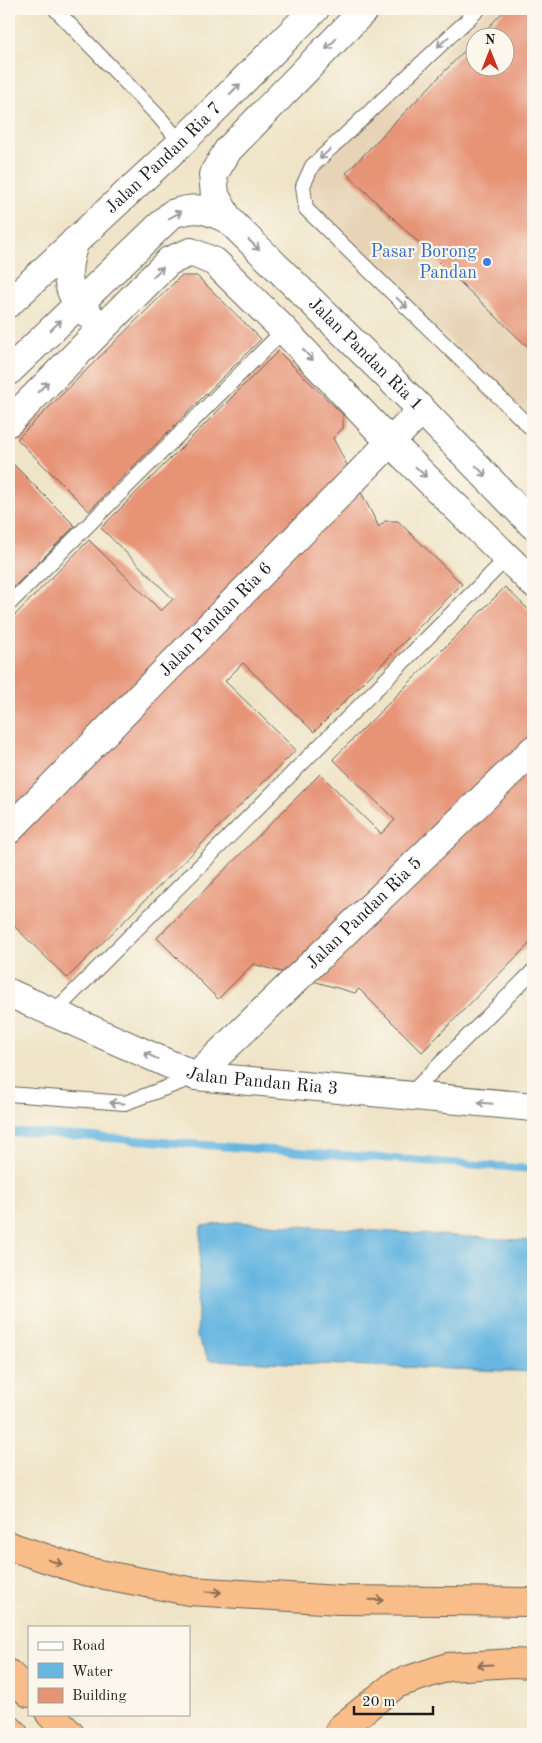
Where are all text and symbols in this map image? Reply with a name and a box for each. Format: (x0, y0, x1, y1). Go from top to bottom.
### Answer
north arrow (464, 28, 514, 78)
text: N (485, 33, 496, 47)
one-way arrow (437, 36, 450, 48)
one-way arrow (325, 37, 337, 50)
one-way arrow (229, 83, 241, 95)
street label: Jalan Pandan Ria 7 (102, 99, 225, 217)
one-way arrow (319, 148, 332, 160)
one-way arrow (167, 210, 182, 220)
one-way arrow (248, 239, 261, 251)
place label: Pasar Borong Pandan (370, 243, 477, 282)
marker: Pasar Borong Pandan (481, 256, 493, 268)
one-way arrow (151, 266, 164, 278)
street label: Jalan Pandan Ria 1 (305, 294, 426, 414)
one-way arrow (396, 296, 408, 309)
one-way arrow (50, 319, 63, 331)
one-way arrow (301, 349, 313, 361)
one-way arrow (37, 381, 49, 393)
one-way arrow (475, 465, 487, 477)
one-way arrow (414, 466, 427, 478)
street label: Jalan Pandan Ria 6 (156, 559, 276, 680)
street label: Jalan Pandan Ria 5 (303, 854, 425, 973)
one-way arrow (144, 1051, 159, 1061)
street label: Jalan Pandan Ria 3 (183, 1064, 339, 1098)
one-way arrow (109, 1098, 125, 1107)
one-way arrow (477, 1098, 493, 1107)
one-way arrow (46, 1557, 62, 1567)
one-way arrow (206, 1588, 222, 1597)
one-way arrow (368, 1595, 384, 1605)
legend (28, 1626, 190, 1716)
text: Road (72, 1639, 106, 1654)
one-way arrow (477, 1660, 493, 1669)
text: Water (72, 1665, 113, 1680)
scale bar (354, 1683, 433, 1715)
text: Building (72, 1689, 127, 1704)
text: 20 m (362, 1695, 396, 1710)

